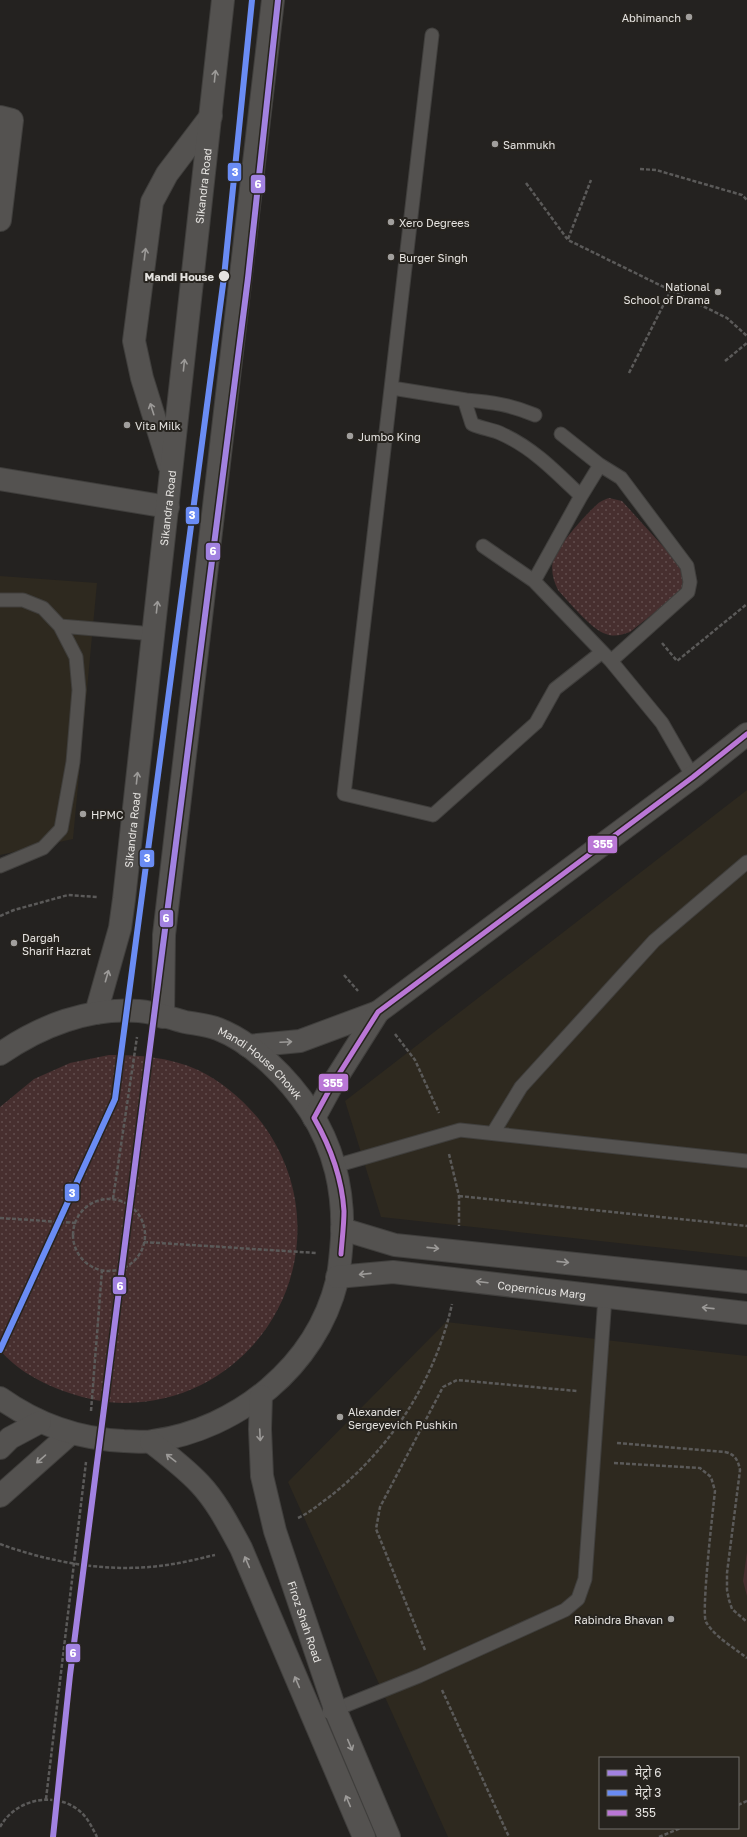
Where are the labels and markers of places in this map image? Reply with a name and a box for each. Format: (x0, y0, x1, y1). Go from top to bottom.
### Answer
place label: Abhimanch (622, 11, 681, 24)
marker: Abhimanch (684, 12, 694, 22)
place label: Sammukh (503, 138, 555, 151)
marker: Sammukh (490, 139, 500, 149)
place label: Xero Degrees (399, 216, 470, 229)
marker: Xero Degrees (386, 217, 396, 227)
place label: Burger Singh (399, 251, 468, 264)
marker: Burger Singh (386, 252, 396, 262)
marker: Mandi House (217, 269, 231, 283)
place label: Mandi House (144, 270, 215, 283)
place label: National School of Drama (623, 280, 710, 306)
marker: National School of Drama (713, 287, 723, 297)
place label: Vita Milk (135, 419, 181, 432)
marker: Vita Milk (122, 420, 132, 430)
place label: Jumbo King (358, 430, 421, 443)
marker: Jumbo King (345, 431, 355, 441)
place label: HPMC (91, 808, 124, 821)
marker: HPMC (78, 809, 88, 819)
place label: Dargah Sharif Hazrat (22, 931, 91, 957)
marker: Dargah Sharif Hazrat (9, 938, 19, 948)
place label: Alexander Sergeyevich Pushkin (348, 1405, 458, 1431)
marker: Alexander Sergeyevich Pushkin (335, 1412, 345, 1422)
place label: Rabindra Bhavan (574, 1613, 663, 1626)
marker: Rabindra Bhavan (666, 1614, 676, 1624)

